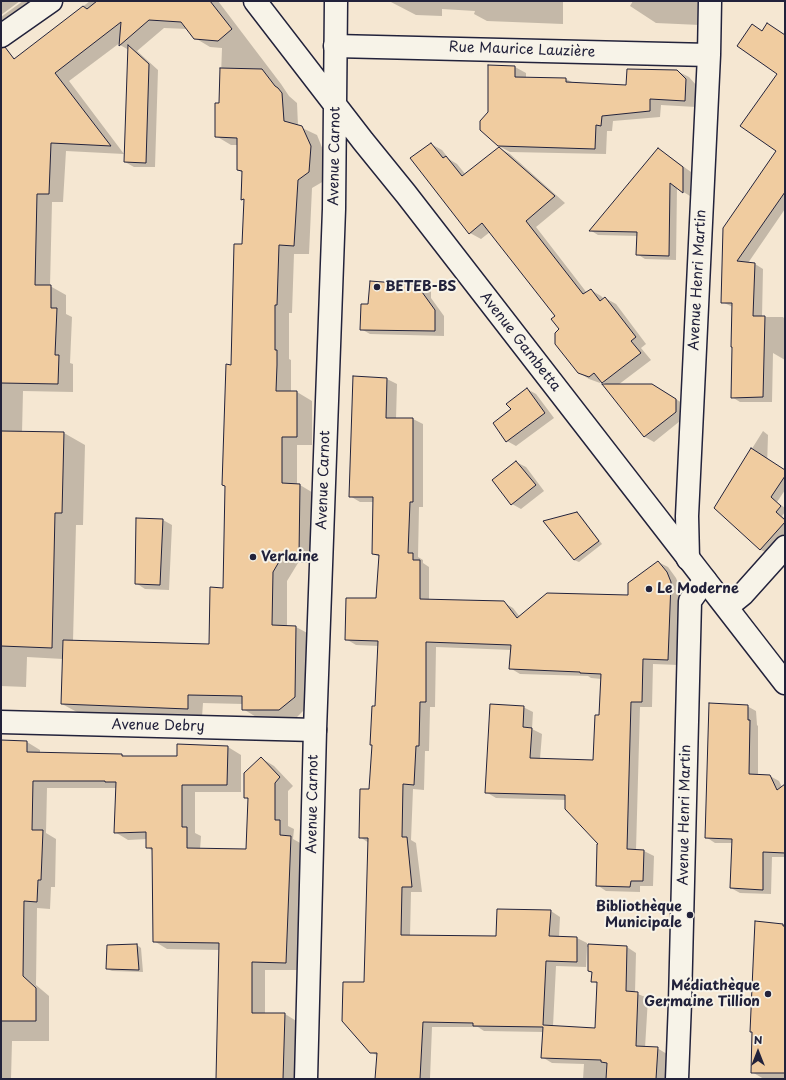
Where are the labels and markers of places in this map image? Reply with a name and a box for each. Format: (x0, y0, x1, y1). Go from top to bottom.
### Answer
place label: BETEB-BS (385, 279, 456, 295)
marker: BETEB-BS (372, 282, 382, 292)
place label: Verlaine (261, 549, 319, 565)
marker: Verlaine (248, 552, 258, 562)
place label: Le Moderne (657, 581, 739, 597)
marker: Le Moderne (644, 584, 654, 594)
place label: Bibliothèque Municipale (596, 899, 682, 932)
marker: Bibliothèque Municipale (685, 910, 695, 920)
place label: Médiathèque Germaine Tillion (644, 978, 760, 1010)
marker: Médiathèque Germaine Tillion (763, 989, 773, 999)

